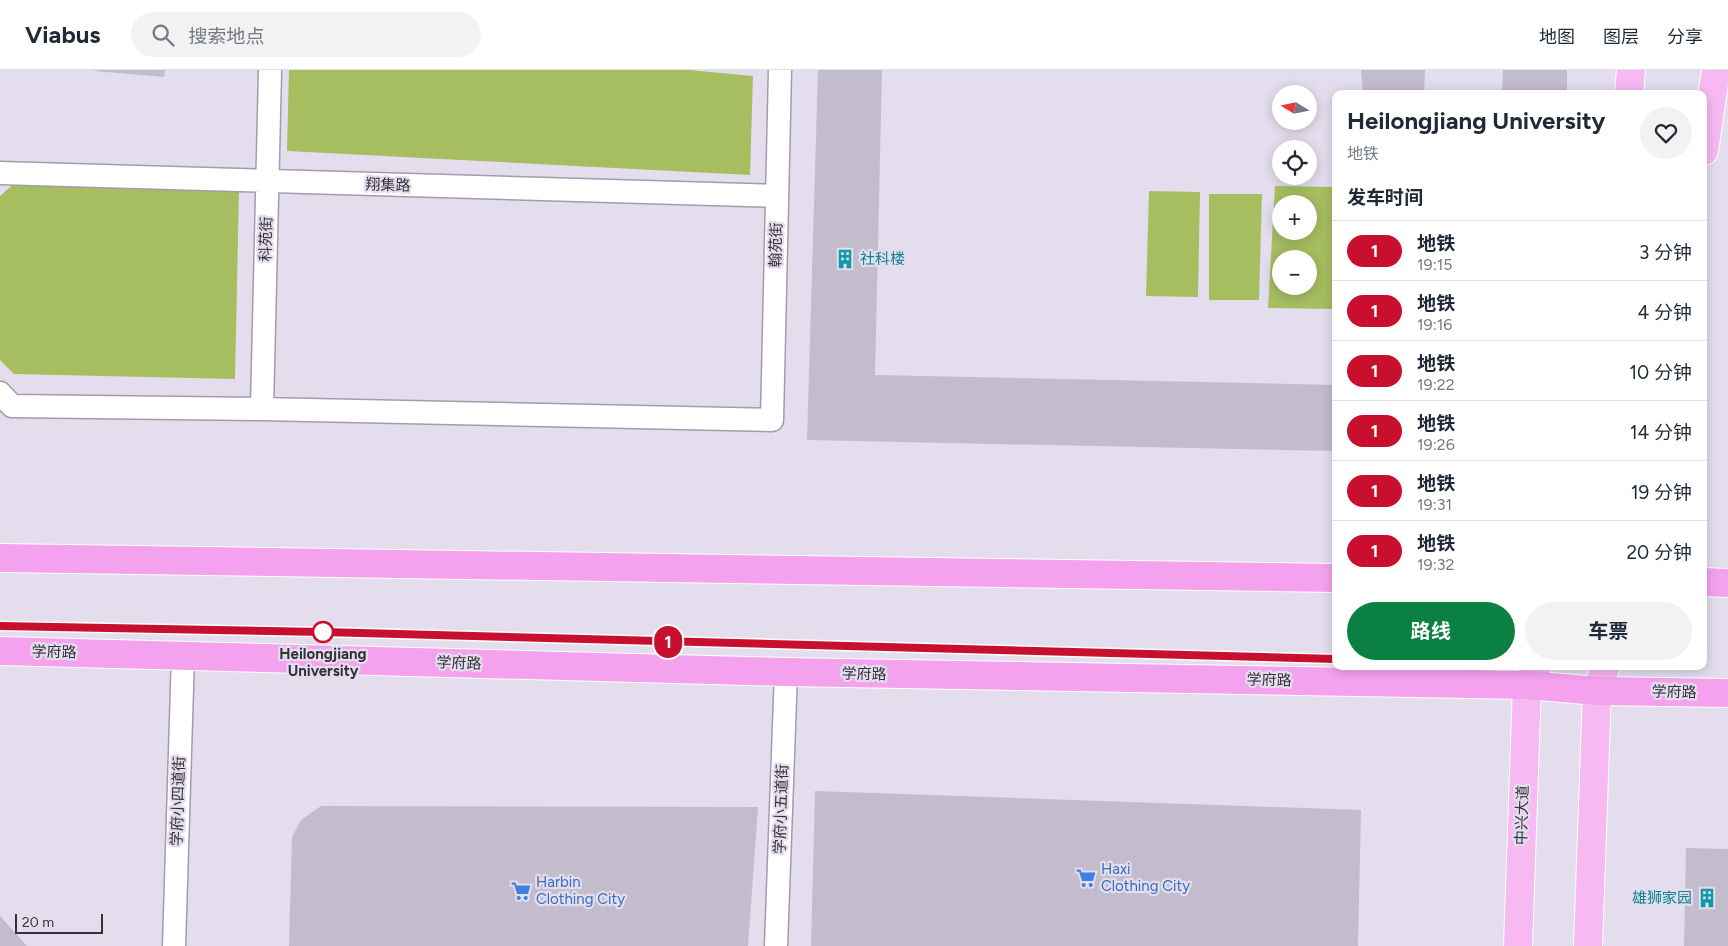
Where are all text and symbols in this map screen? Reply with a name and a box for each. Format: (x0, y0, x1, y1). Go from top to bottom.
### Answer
search box (131, 12, 481, 57)
text: Viabus (25, 20, 101, 49)
icon: search (149, 21, 177, 49)
text: 搜索地点 (189, 25, 265, 48)
text: 地图 (1539, 26, 1575, 48)
text: 图层 (1603, 26, 1639, 48)
text: 分享 (1667, 26, 1703, 48)
north arrow (1272, 85, 1318, 130)
map controls (1272, 85, 1317, 295)
text: Heilongjiang University (1347, 106, 1605, 135)
button: heart (1640, 107, 1692, 159)
button: locate (1272, 140, 1317, 185)
text: 地铁 (1347, 144, 1379, 163)
street label: 翔集路 (365, 175, 411, 195)
text: 发车时间 (1347, 186, 1423, 209)
button: + (1272, 195, 1317, 240)
street label: 科苑街 (257, 216, 275, 262)
street label: 翰苑街 (767, 222, 785, 268)
text: 地铁 (1417, 232, 1455, 255)
text: 1 (1371, 240, 1378, 262)
text: 3 分钟 (1639, 241, 1692, 264)
building icon: 社科楼 (834, 248, 856, 270)
place label: 社科楼 (860, 250, 905, 268)
button: − (1272, 250, 1317, 295)
text: 19:15 (1417, 255, 1453, 274)
text: 地铁 (1417, 292, 1455, 315)
text: 1 (1371, 300, 1378, 322)
text: 4 分钟 (1638, 301, 1692, 324)
text: 19:16 (1417, 315, 1452, 334)
text: 地铁 (1417, 352, 1455, 375)
text: 1 (1371, 360, 1378, 382)
text: 10 分钟 (1629, 361, 1692, 384)
text: 19:22 (1417, 375, 1455, 394)
text: 地铁 (1417, 412, 1455, 435)
text: 1 (1371, 420, 1378, 442)
text: 14 分钟 (1630, 421, 1692, 444)
text: 19:26 (1417, 435, 1455, 454)
text: 地铁 (1417, 472, 1455, 495)
text: 1 (1371, 480, 1378, 502)
text: 19 分钟 (1631, 481, 1692, 504)
text: 19:31 (1417, 495, 1452, 514)
text: 地铁 (1417, 532, 1455, 555)
text: 1 (1371, 540, 1378, 562)
text: 20 分钟 (1627, 541, 1692, 564)
text: 19:32 (1417, 555, 1454, 574)
button: 路线 (1347, 602, 1515, 660)
button: 车票 (1525, 602, 1692, 660)
marker: Heilongjiang University (312, 621, 334, 643)
line badge: 1 (652, 626, 684, 658)
text: 1 (664, 631, 672, 653)
street label: 学府路 (31, 643, 77, 661)
place label: Heilongjiang University (279, 645, 367, 680)
street label: 学府路 (436, 653, 482, 673)
street label: 学府路 (841, 665, 887, 683)
street label: 学府路 (1246, 671, 1292, 689)
street label: 学府路 (1651, 683, 1697, 701)
street label: 学府小四道街 (167, 756, 189, 846)
street label: 学府小五道街 (770, 764, 792, 854)
street label: 中兴大道 (1512, 785, 1532, 845)
place label: Haxi Clothing City (1101, 860, 1190, 895)
supermarket icon: Haxi Clothing City (1075, 867, 1097, 889)
place label: Harbin Clothing City (536, 873, 625, 908)
supermarket icon: Harbin Clothing City (510, 880, 532, 902)
building icon: 雄狮家园 (1696, 887, 1718, 909)
place label: 雄狮家园 (1632, 889, 1692, 907)
scale bar (15, 911, 102, 934)
text: 20 m (22, 914, 54, 931)

